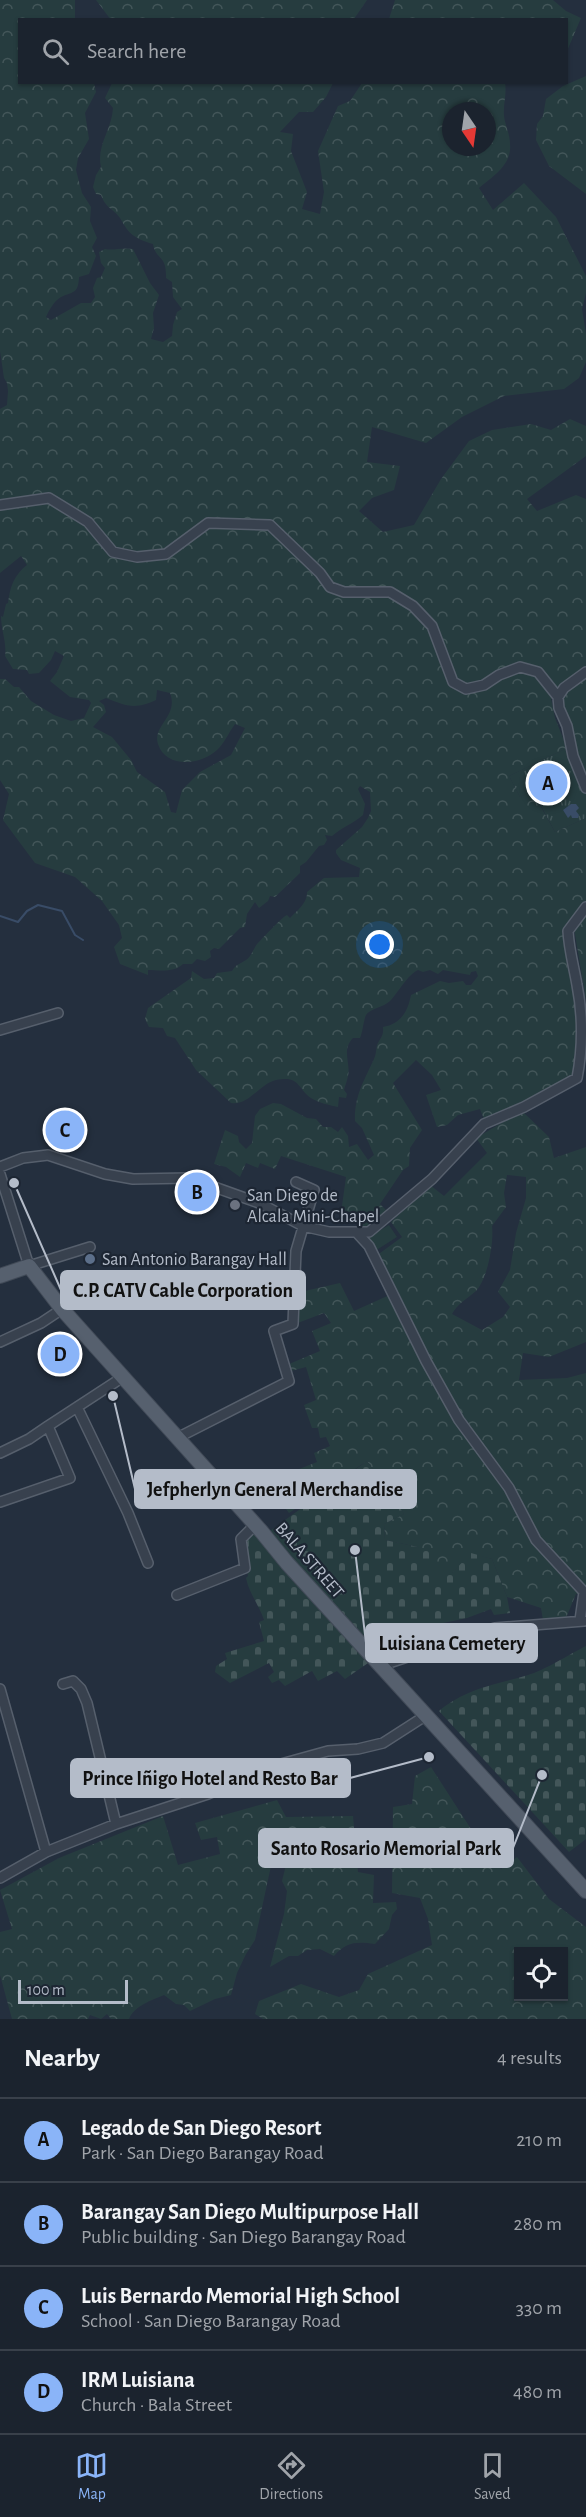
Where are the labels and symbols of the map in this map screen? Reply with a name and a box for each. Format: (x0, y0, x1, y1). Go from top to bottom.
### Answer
north arrow (442, 102, 496, 156)
pin: A (528, 760, 568, 806)
your location (365, 930, 394, 959)
pin: C (46, 1108, 84, 1152)
pin: B (178, 1170, 216, 1214)
place label: San Diego de Alcala Mini-Chapel (247, 1187, 379, 1226)
marker: San Diego de Alcala Mini-Chapel (228, 1198, 242, 1212)
place label: San Antonio Barangay Hall (102, 1251, 287, 1269)
marker: San Antonio Barangay Hall (83, 1252, 97, 1266)
callout: C.P. CATV Cable Corporation (61, 1271, 305, 1309)
text: C.P. CATV Cable Corporation (73, 1281, 293, 1301)
pin: D (40, 1332, 80, 1376)
callout: Jefpherlyn General Merchandise (135, 1470, 416, 1508)
text: Jefpherlyn General Merchandise (147, 1480, 403, 1500)
street label: BALA STREET (272, 1519, 347, 1602)
callout: Luisiana Cemetery (366, 1624, 537, 1662)
text: Luisiana Cemetery (378, 1634, 526, 1654)
callout: Prince Iñigo Hotel and Resto Bar (71, 1759, 350, 1797)
text: Prince Iñigo Hotel and Resto Bar (82, 1769, 338, 1789)
callout: Santo Rosario Memorial Park (259, 1829, 513, 1867)
text: Santo Rosario Memorial Park (271, 1839, 501, 1859)
scale bar (18, 1977, 128, 2004)

